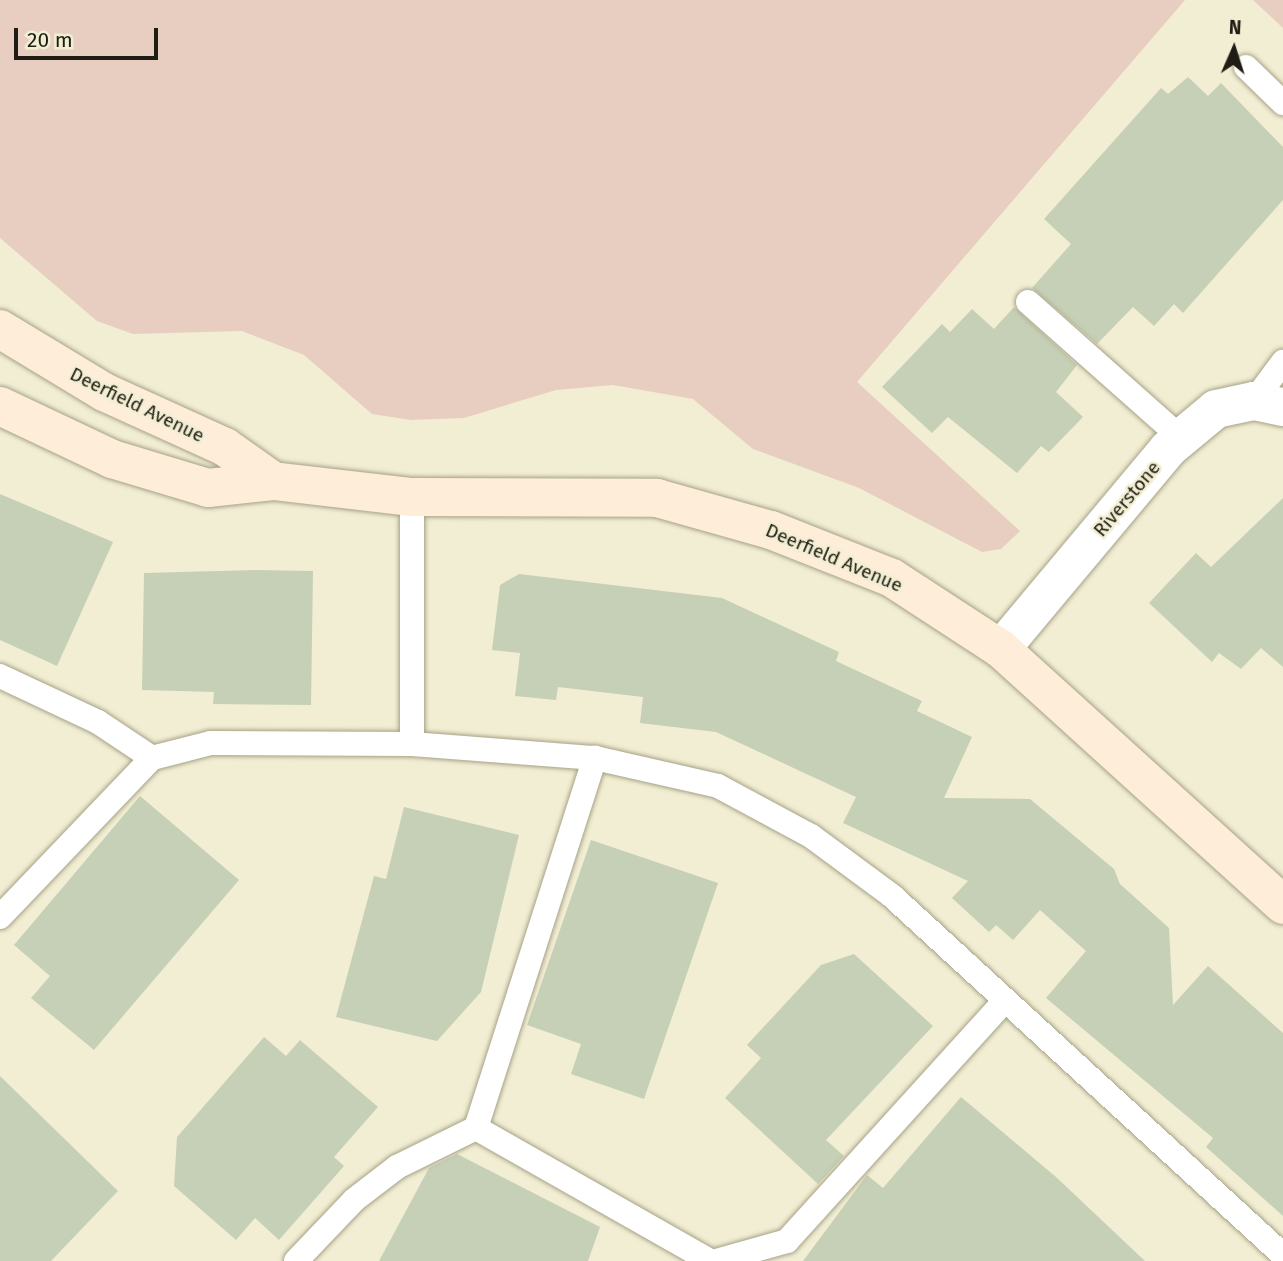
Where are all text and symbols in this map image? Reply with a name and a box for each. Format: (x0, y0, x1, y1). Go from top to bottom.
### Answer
scale bar (18, 14, 161, 58)
north arrow (1199, 14, 1269, 84)
text: N (1228, 16, 1242, 39)
text: 20 m (27, 27, 73, 53)
street label: Deerfield Avenue (66, 363, 208, 447)
street label: Riverstone (1089, 457, 1165, 541)
street label: Deerfield Avenue (762, 519, 906, 597)

